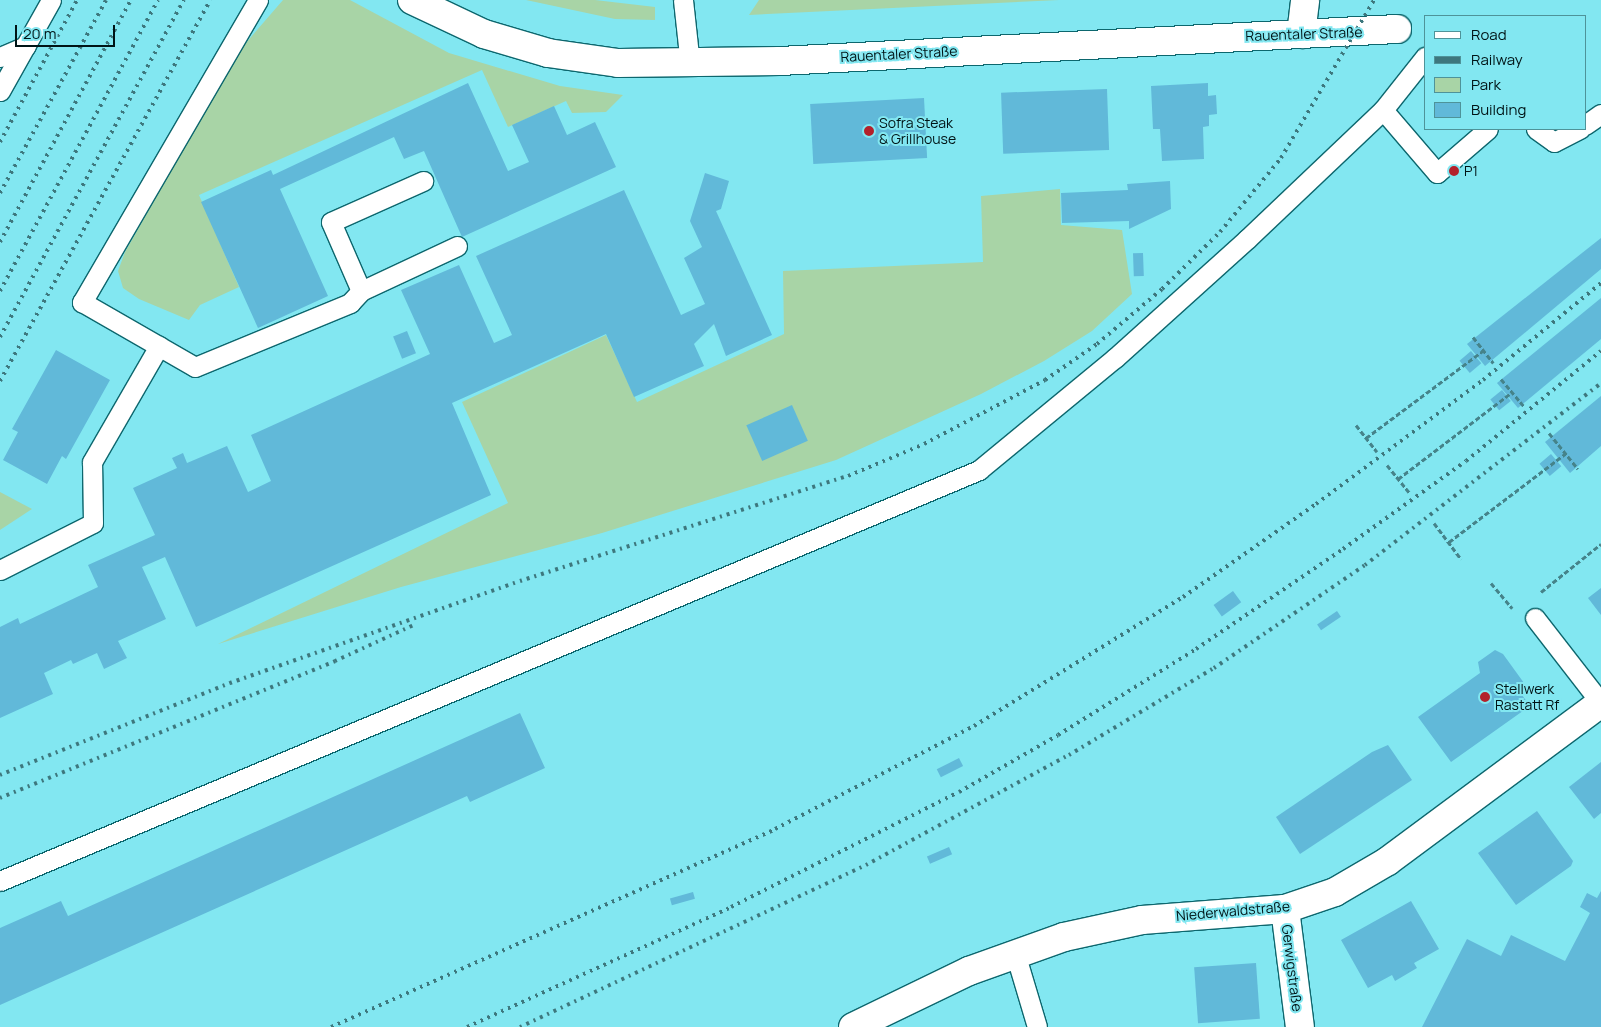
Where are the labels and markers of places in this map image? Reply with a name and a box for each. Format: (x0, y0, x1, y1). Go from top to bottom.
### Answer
place label: Sofra Steak & Grillhouse (879, 115, 956, 148)
marker: Sofra Steak & Grillhouse (863, 125, 875, 137)
place label: P1 (1464, 163, 1478, 179)
marker: P1 (1448, 165, 1460, 177)
place label: Stellwerk Rastatt Rf (1495, 681, 1559, 714)
marker: Stellwerk Rastatt Rf (1479, 691, 1491, 703)

